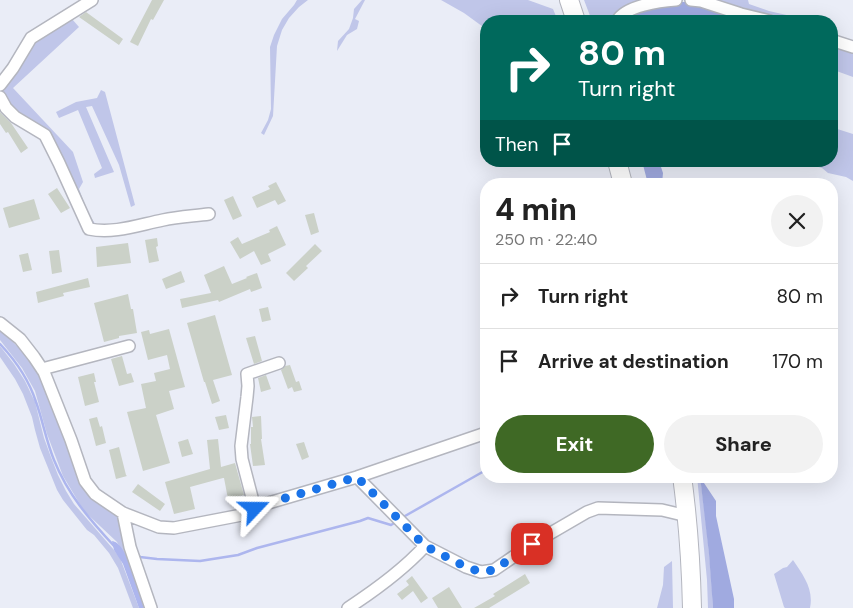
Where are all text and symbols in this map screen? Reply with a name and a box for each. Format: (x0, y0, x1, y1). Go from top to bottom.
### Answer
text: 80 m (578, 30, 666, 76)
icon: right (495, 35, 560, 100)
text: Turn right (578, 74, 675, 103)
icon: arrive (548, 130, 576, 158)
text: Then (495, 132, 538, 157)
text: 4 min (495, 190, 577, 229)
button: close (771, 195, 823, 247)
text: 250 m · 22:40 (495, 229, 597, 250)
icon: right (495, 282, 523, 310)
text: Turn right (538, 284, 628, 309)
text: 80 m (776, 284, 823, 309)
icon: arrive (495, 347, 523, 375)
text: Arrive at destination (538, 349, 729, 374)
text: 170 m (772, 349, 823, 374)
button: Exit (495, 415, 654, 473)
button: Share (664, 415, 823, 473)
position arrow (228, 482, 280, 534)
pin (511, 523, 553, 565)
icon: arrive (518, 530, 546, 558)

